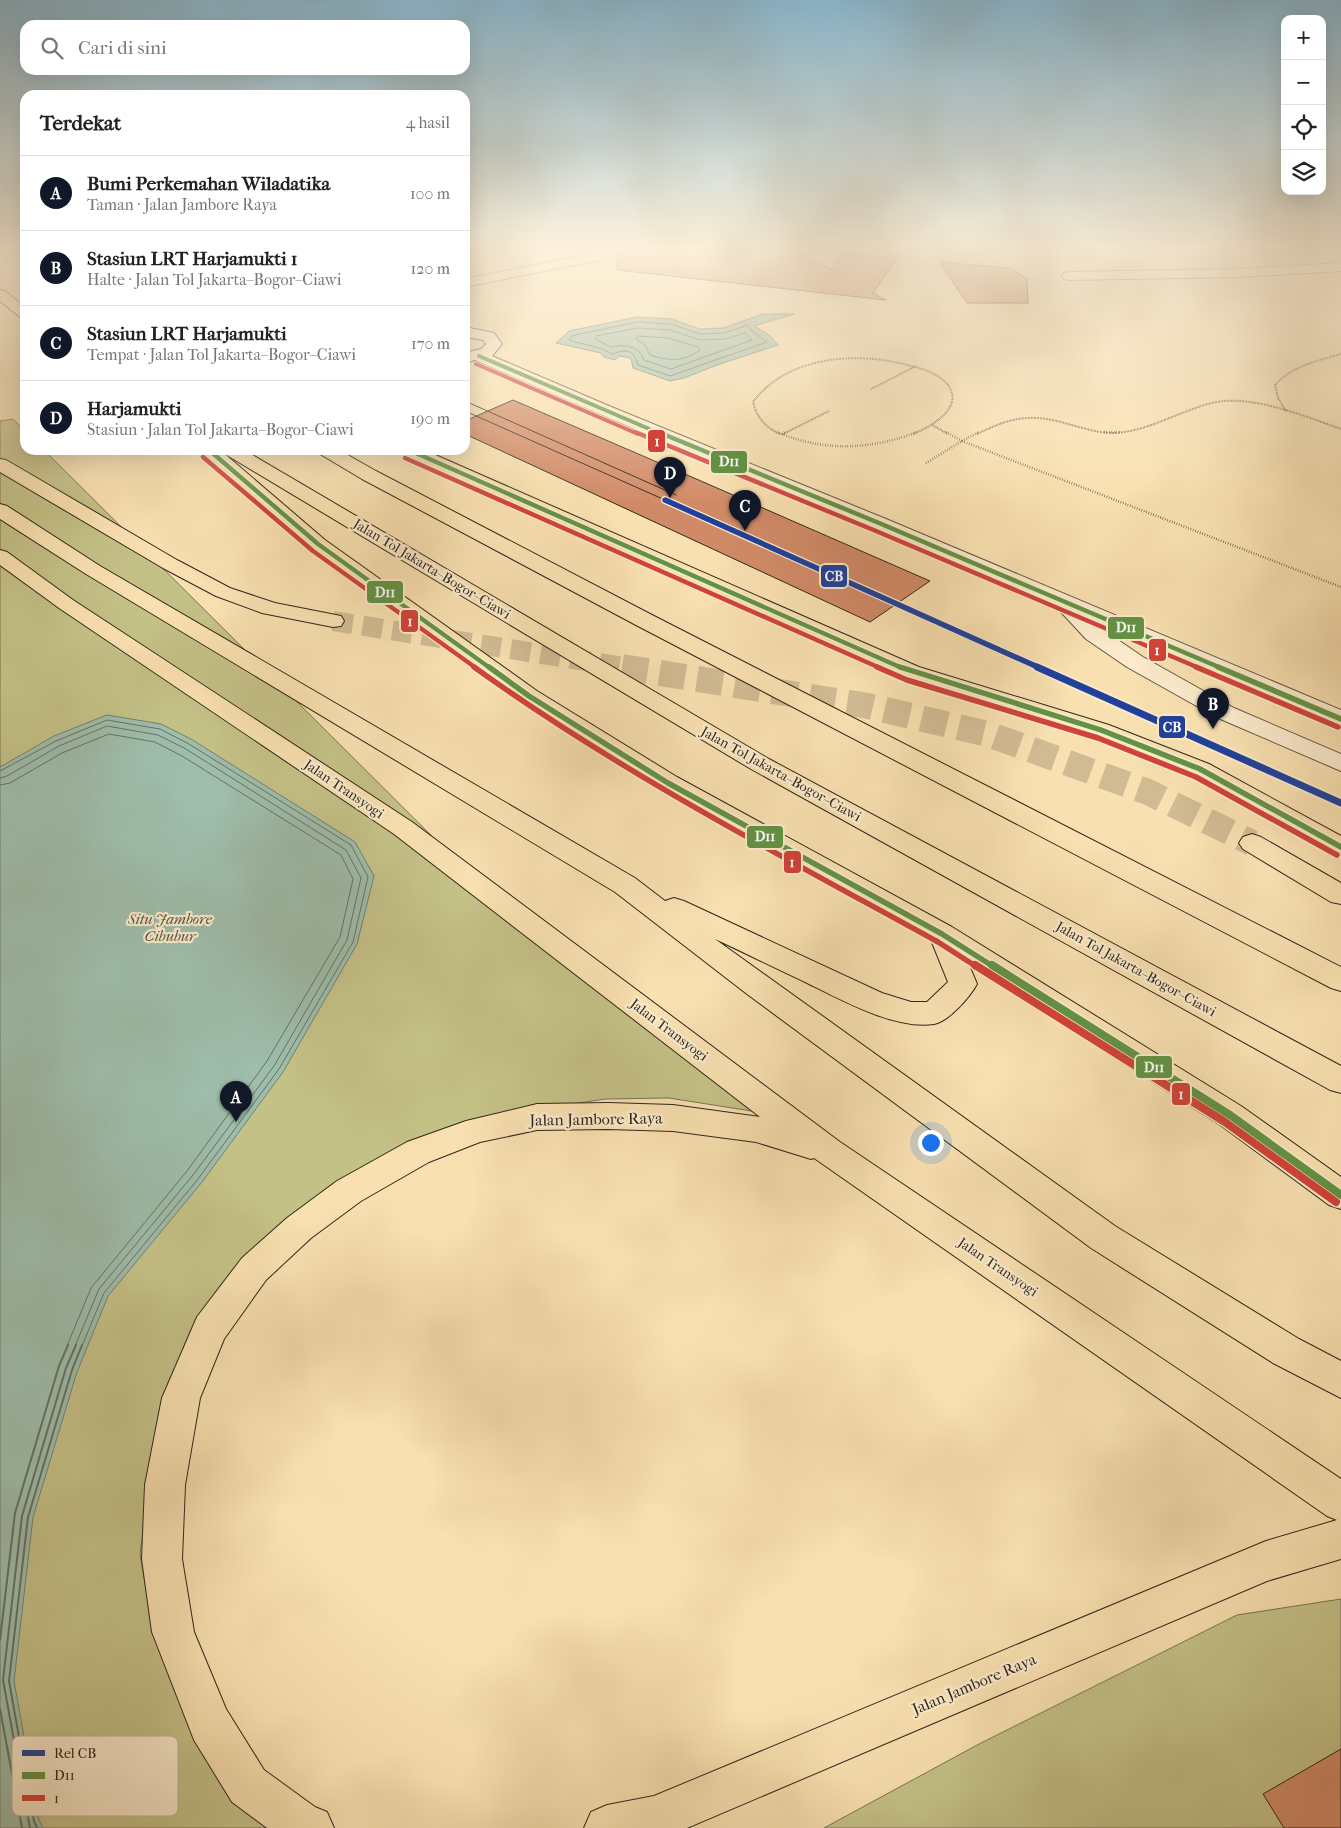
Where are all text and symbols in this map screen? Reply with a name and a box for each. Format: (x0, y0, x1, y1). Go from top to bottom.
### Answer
map controls (1281, 15, 1326, 195)
button: + (1281, 15, 1326, 60)
search box (20, 20, 470, 75)
icon: search (38, 34, 66, 62)
text: Cari di sini (78, 37, 167, 59)
button: − (1281, 60, 1326, 105)
button: locate (1281, 105, 1326, 150)
text: Terdekat (40, 111, 121, 135)
text: 4 hasil (406, 113, 450, 132)
button: layers (1281, 150, 1326, 195)
text: Bumi Perkemahan Wiladatika (87, 173, 330, 195)
text: A (51, 184, 61, 203)
text: 100 m (410, 184, 450, 203)
text: Taman · Jalan Jambore Raya (87, 195, 277, 214)
text: Stasiun LRT Harjamukti 1 (87, 248, 297, 270)
text: B (51, 259, 61, 278)
text: 120 m (411, 259, 450, 278)
text: Halte · Jalan Tol Jakarta–Bogor–Ciawi (87, 270, 341, 289)
text: Stasiun LRT Harjamukti (87, 323, 287, 345)
text: C (51, 334, 61, 353)
text: 170 m (411, 334, 450, 353)
text: Tempat · Jalan Tol Jakarta–Bogor–Ciawi (87, 345, 356, 364)
text: Harjamukti (87, 398, 181, 420)
text: D (50, 409, 62, 428)
text: 190 m (410, 409, 450, 428)
text: Stasiun · Jalan Tol Jakarta–Bogor–Ciawi (87, 420, 354, 439)
line badge: 1 (647, 429, 666, 453)
text: 1 (655, 433, 660, 450)
line badge: D11 (710, 450, 748, 474)
text: D11 (719, 453, 739, 470)
pin: D (654, 457, 686, 498)
pin: C (729, 490, 761, 531)
street label: Jalan Tol Jakarta–Bogor–Ciawi (349, 515, 514, 623)
line badge: CB (820, 564, 848, 588)
text: CB (825, 568, 843, 585)
line badge: D11 (366, 580, 404, 604)
text: D11 (375, 584, 395, 601)
line badge: 1 (400, 609, 419, 633)
text: 1 (408, 613, 413, 630)
line badge: D11 (1107, 616, 1145, 640)
text: D11 (1116, 619, 1136, 636)
line badge: 1 (1148, 638, 1167, 662)
text: 1 (1155, 642, 1160, 659)
pin: B (1197, 688, 1229, 729)
line badge: CB (1158, 715, 1186, 739)
text: CB (1163, 719, 1181, 736)
street label: Jalan Tol Jakarta–Bogor–Ciawi (697, 722, 864, 825)
street label: Jalan Transyogi (300, 755, 387, 822)
line badge: D11 (746, 825, 784, 849)
text: D11 (755, 828, 775, 845)
line badge: 1 (783, 850, 802, 874)
text: 1 (790, 854, 795, 871)
water label: Situ Jambore Cibubur (127, 910, 213, 945)
street label: Jalan Tol Jakarta–Bogor–Ciawi (1052, 917, 1219, 1020)
street label: Jalan Transyogi (626, 995, 711, 1065)
line badge: D11 (1135, 1055, 1173, 1079)
text: D11 (1144, 1059, 1164, 1076)
pin: A (220, 1081, 252, 1122)
line badge: 1 (1171, 1082, 1191, 1106)
text: 1 (1179, 1086, 1184, 1103)
street label: Jalan Jambore Raya (527, 1108, 663, 1130)
your location (918, 1130, 944, 1156)
street label: Jalan Transyogi (954, 1233, 1041, 1300)
street label: Jalan Jambore Raya (907, 1649, 1040, 1720)
legend (12, 1736, 178, 1816)
text: Rel CB (54, 1745, 96, 1762)
text: D11 (54, 1767, 75, 1784)
text: 1 (54, 1790, 59, 1807)

